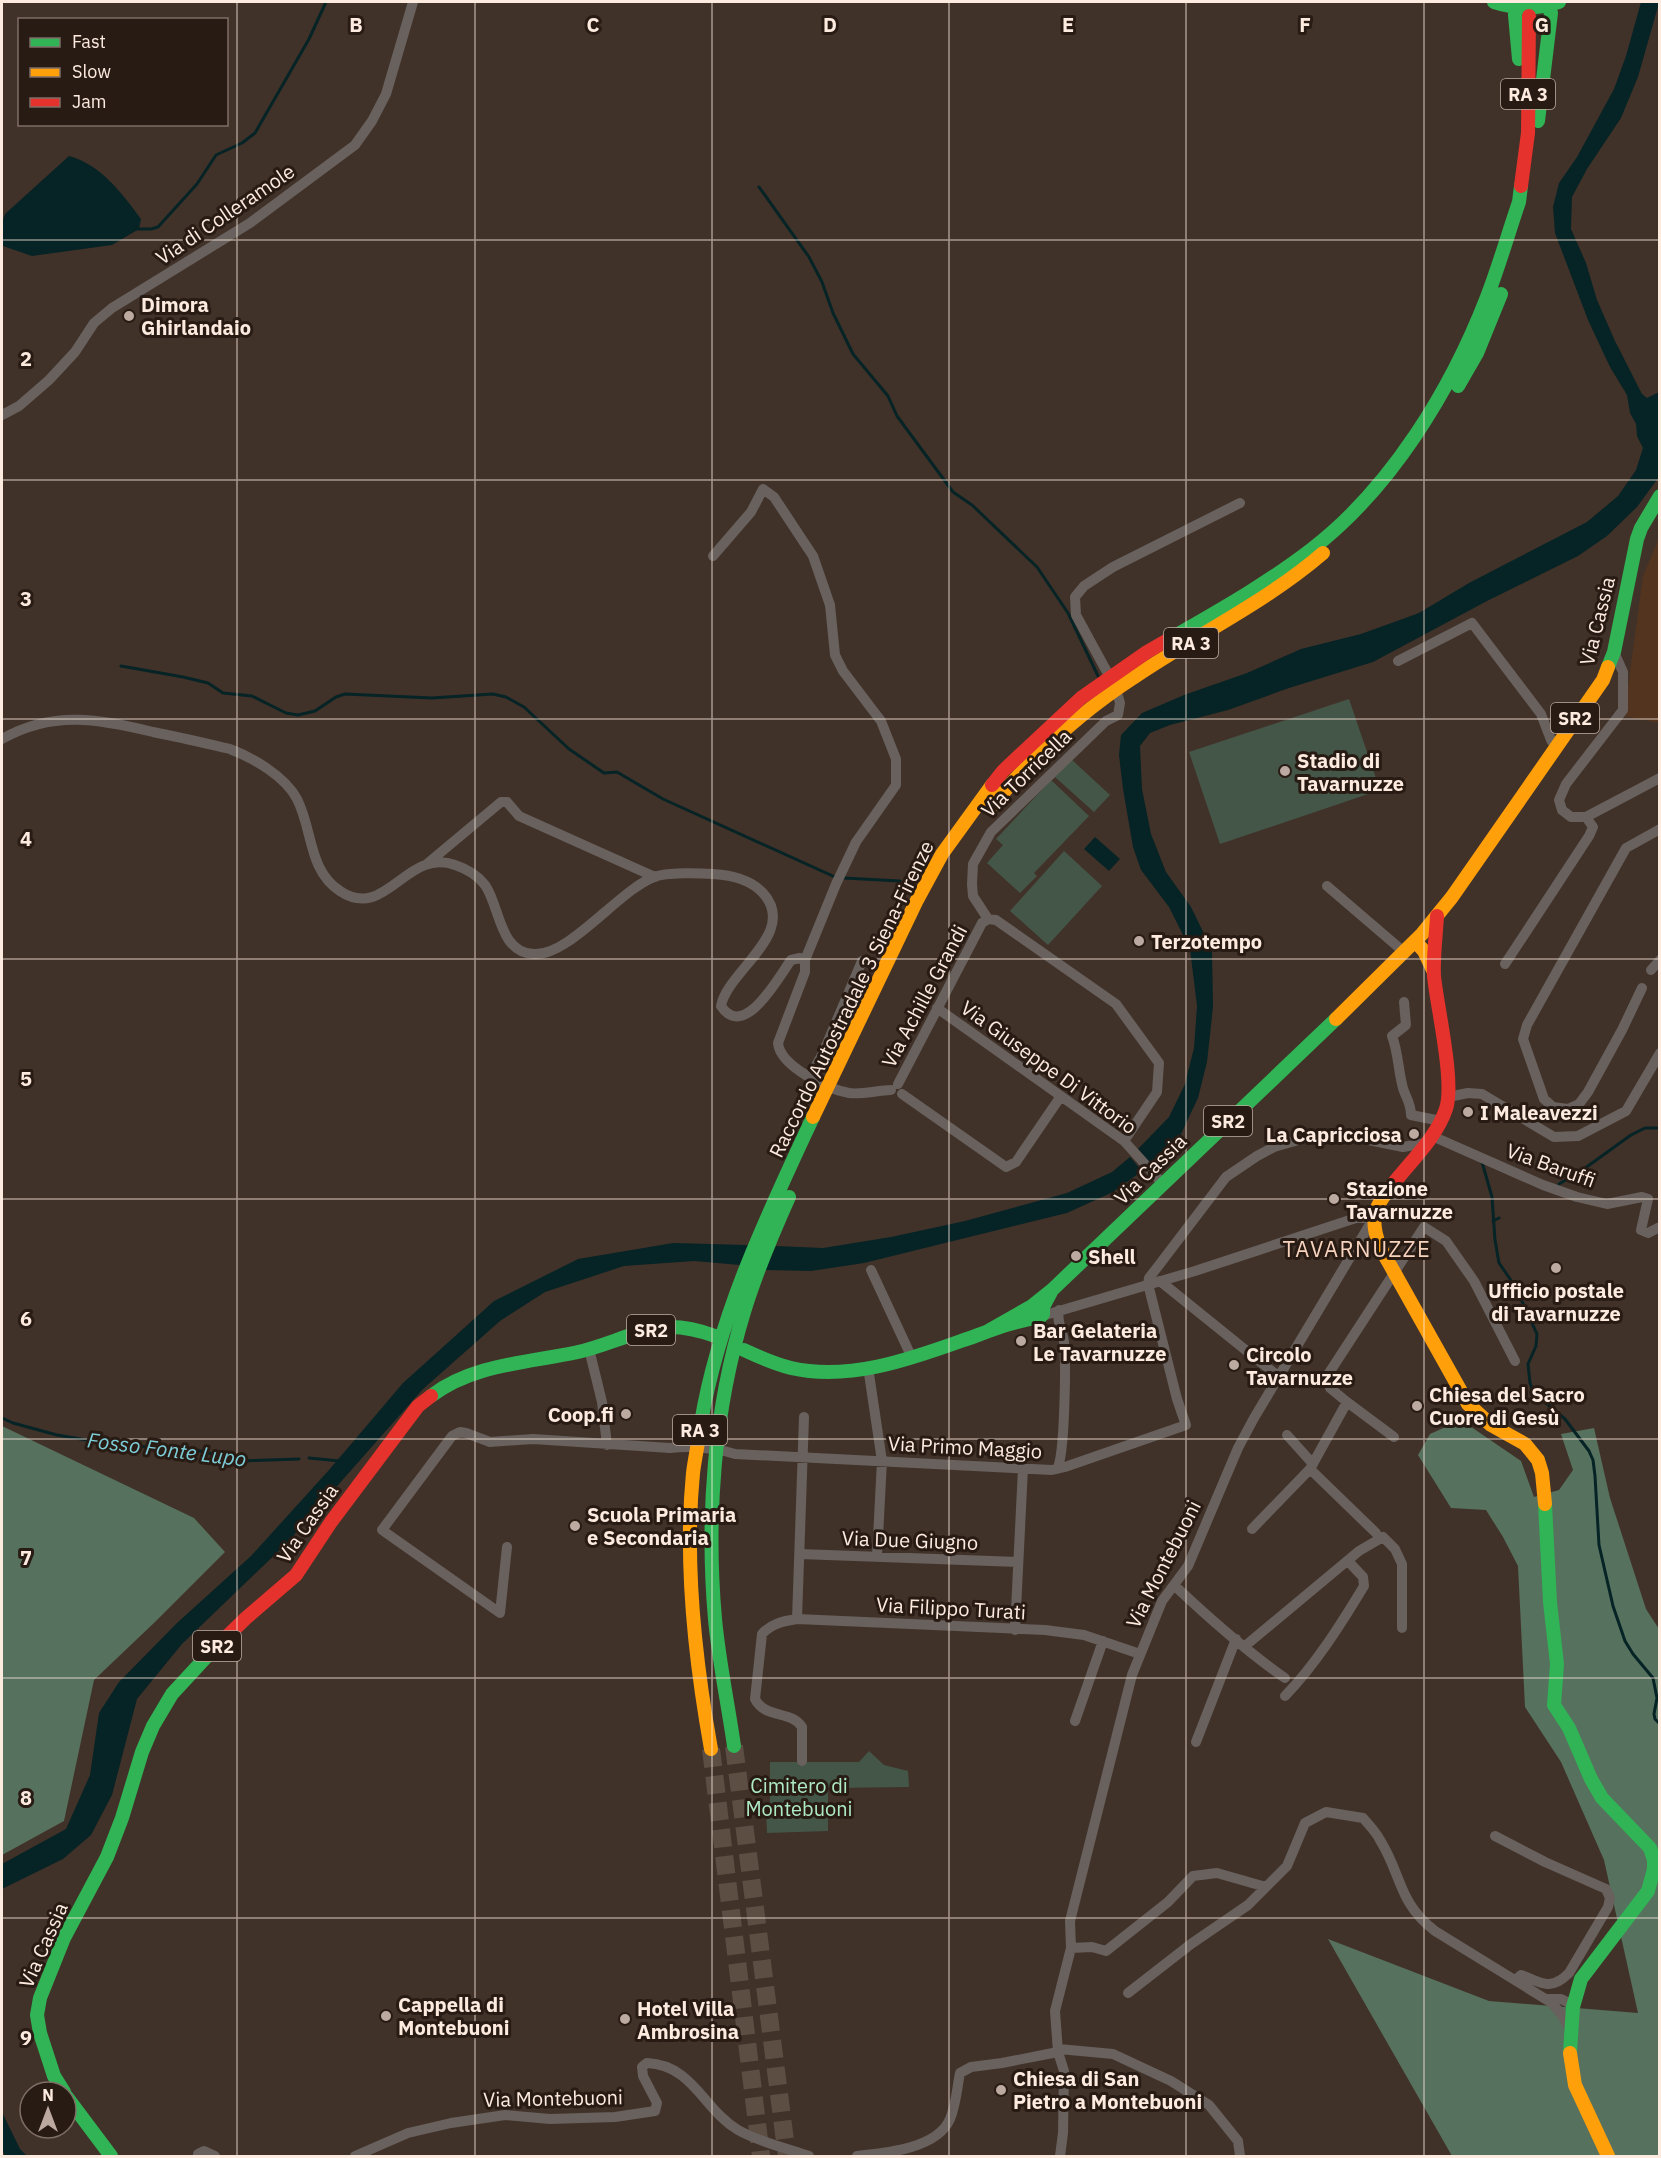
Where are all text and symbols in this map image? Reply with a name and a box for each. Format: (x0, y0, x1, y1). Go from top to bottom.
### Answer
text: B (349, 11, 363, 38)
text: C (586, 11, 600, 38)
text: D (823, 11, 837, 38)
text: E (1062, 11, 1074, 38)
text: F (1299, 11, 1311, 38)
text: G (1535, 11, 1549, 38)
legend (18, 18, 228, 126)
text: Fast (72, 30, 106, 53)
text: Slow (72, 60, 111, 83)
road number: RA 3 (1501, 79, 1555, 109)
text: Jam (72, 90, 107, 113)
street label: Via di Colleramole (150, 157, 300, 271)
place label: Dimora Ghirlandaio (141, 291, 251, 341)
marker: Dimora Ghirlandaio (122, 309, 136, 323)
text: 2 (20, 345, 32, 372)
street label: Via Cassia (1573, 573, 1621, 668)
text: 3 (20, 585, 32, 612)
road number: RA 3 (1164, 628, 1218, 658)
road number: SR2 (1551, 703, 1599, 733)
street label: Via Torricella (975, 723, 1077, 823)
place label: Stadio di Tavarnuzze (1297, 747, 1404, 797)
marker: Stadio di Tavarnuzze (1278, 764, 1292, 778)
text: 4 (20, 825, 32, 852)
street label: Raccordo Autostradale 3 Siena-Firenze (762, 836, 940, 1162)
street label: Via Achille Grandi (875, 920, 973, 1072)
place label: Terzotempo (1151, 928, 1262, 955)
marker: Terzotempo (1132, 934, 1146, 948)
street label: Via Giuseppe Di Vittorio (956, 994, 1142, 1140)
text: 5 (20, 1065, 32, 1092)
place label: I Maleavezzi (1480, 1099, 1598, 1126)
marker: I Maleavezzi (1461, 1105, 1475, 1119)
road number: SR2 (1204, 1106, 1252, 1136)
place label: La Capricciosa (1266, 1121, 1402, 1148)
marker: La Capricciosa (1407, 1127, 1421, 1141)
street label: Via Cassia (1108, 1128, 1192, 1210)
street label: Via Baruffi (1503, 1136, 1599, 1194)
place label: Stazione Tavarnuzze (1346, 1175, 1453, 1225)
marker: Stazione Tavarnuzze (1327, 1192, 1341, 1206)
district label: TAVARNUZZE (1283, 1234, 1431, 1263)
place label: Shell (1088, 1243, 1136, 1270)
marker: Shell (1069, 1249, 1083, 1263)
marker: Ufficio postale di Tavarnuzze (1549, 1261, 1563, 1275)
place label: Ufficio postale di Tavarnuzze (1488, 1277, 1624, 1327)
text: 6 (20, 1305, 32, 1332)
road number: SR2 (627, 1315, 675, 1345)
place label: Bar Gelateria Le Tavarnuzze (1033, 1317, 1166, 1367)
marker: Bar Gelateria Le Tavarnuzze (1014, 1334, 1028, 1348)
place label: Circolo Tavarnuzze (1246, 1341, 1353, 1391)
marker: Circolo Tavarnuzze (1227, 1358, 1241, 1372)
place label: Chiesa del Sacro Cuore di Gesù (1429, 1381, 1585, 1431)
marker: Chiesa del Sacro Cuore di Gesù (1410, 1399, 1424, 1413)
place label: Coop.fi (548, 1401, 614, 1428)
marker: Coop.fi (619, 1407, 633, 1421)
road number: RA 3 (673, 1415, 727, 1445)
water label: Fosso Fonte Lupo (86, 1425, 248, 1473)
street label: Via Primo Maggio (887, 1429, 1043, 1465)
street label: Via Cassia (270, 1478, 344, 1568)
street label: Via Montebuoni (1119, 1496, 1207, 1632)
place label: Scuola Primaria e Secondaria (587, 1501, 736, 1551)
marker: Scuola Primaria e Secondaria (568, 1519, 582, 1533)
street label: Via Due Giugno (841, 1524, 979, 1556)
text: 7 (20, 1544, 32, 1571)
street label: Via Filippo Turati (875, 1591, 1027, 1625)
road number: SR2 (193, 1631, 241, 1661)
park label: Cimitero di Montebuoni (745, 1772, 853, 1822)
text: 8 (20, 1784, 32, 1811)
street label: Via Cassia (12, 1898, 74, 1992)
place label: Cappella di Montebuoni (398, 1991, 509, 2041)
place label: Hotel Villa Ambrosina (637, 1995, 739, 2045)
marker: Cappella di Montebuoni (379, 2009, 393, 2023)
marker: Hotel Villa Ambrosina (618, 2012, 632, 2026)
text: 9 (20, 2024, 32, 2051)
place label: Chiesa di San Pietro a Montebuoni (1013, 2065, 1202, 2115)
north arrow (18, 2080, 78, 2140)
street label: Via Montebuoni (483, 2083, 623, 2113)
marker: Chiesa di San Pietro a Montebuoni (994, 2083, 1008, 2097)
text: N (42, 2085, 54, 2105)

